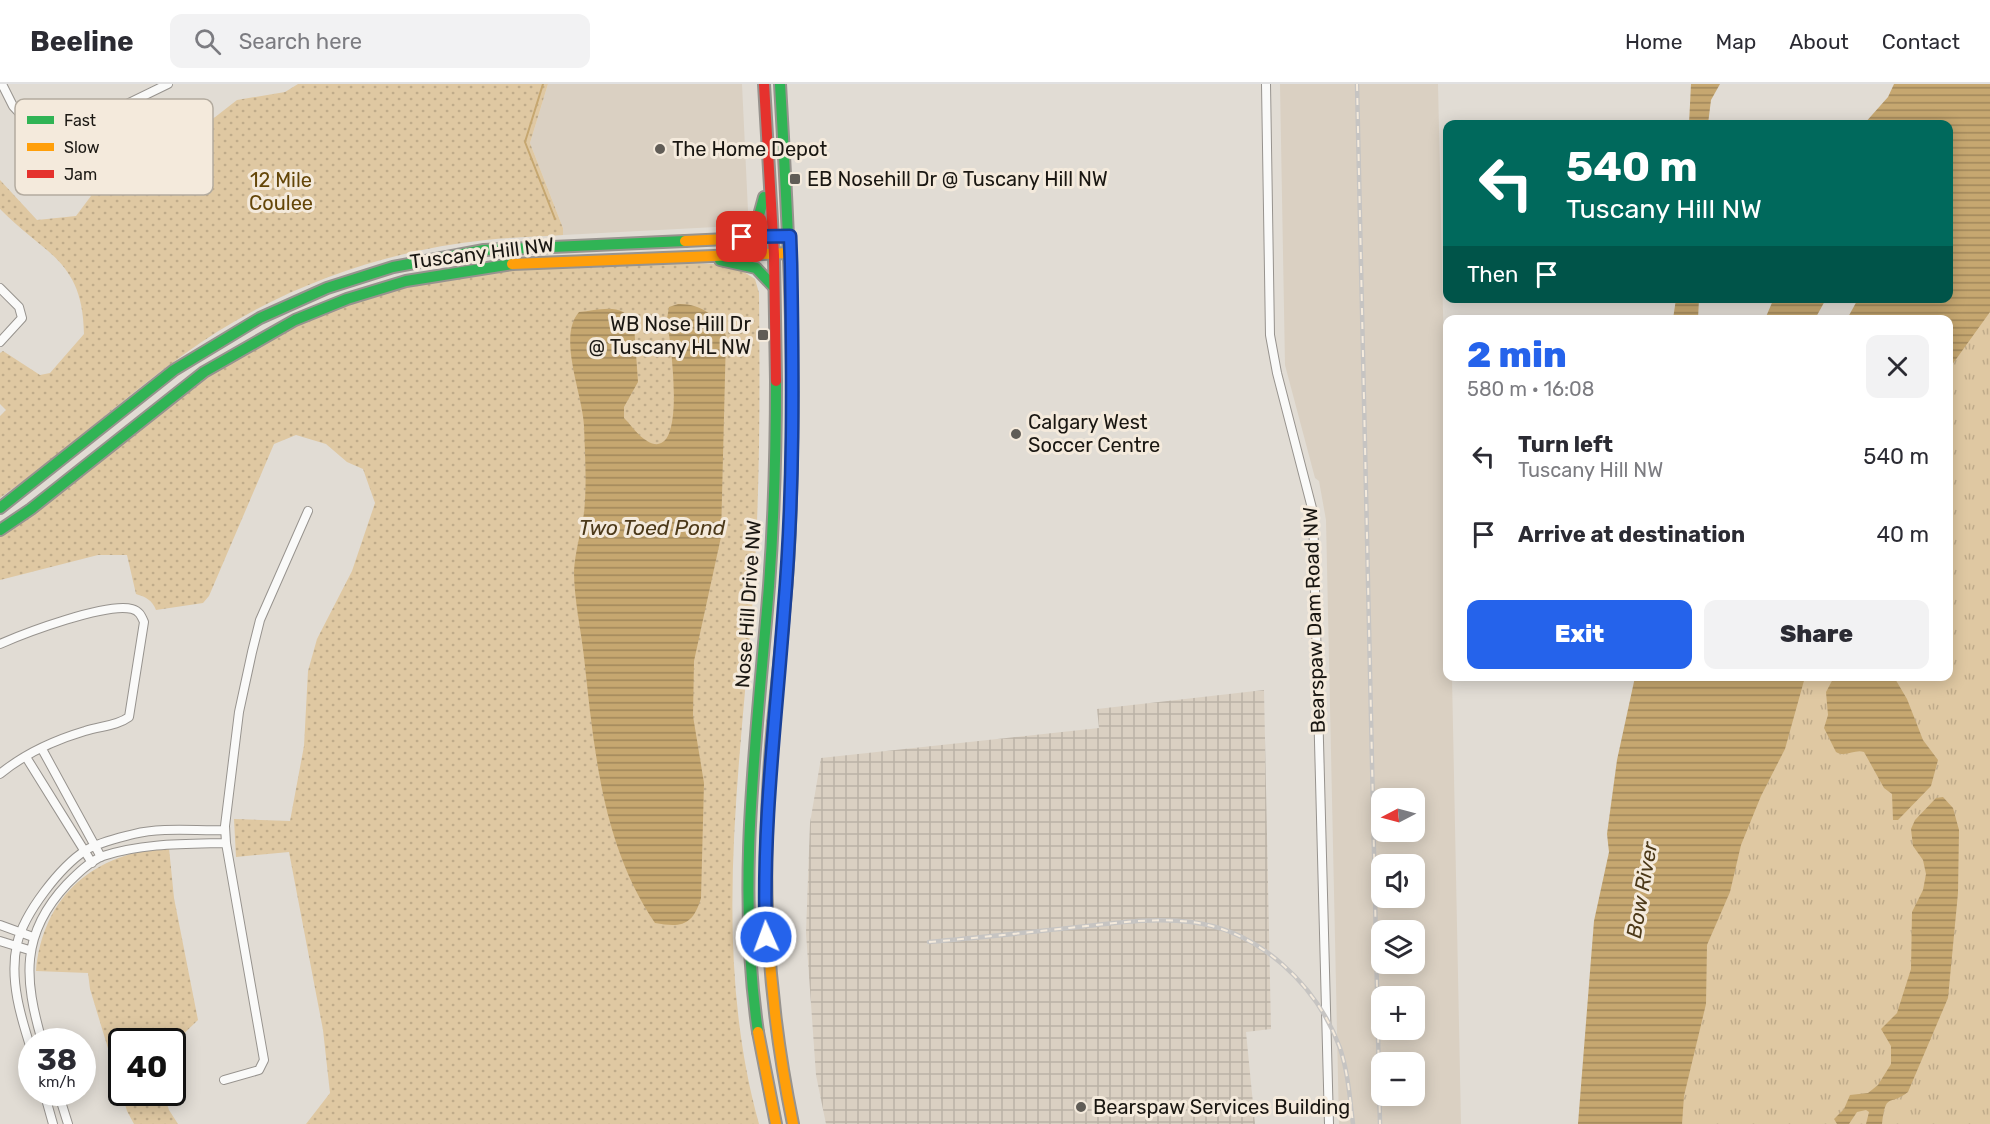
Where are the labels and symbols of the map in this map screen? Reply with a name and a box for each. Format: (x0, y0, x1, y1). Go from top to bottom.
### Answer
legend (15, 99, 213, 195)
text: Fast (64, 111, 96, 130)
place label: The Home Depot (672, 137, 827, 161)
text: Slow (64, 138, 100, 157)
marker: The Home Depot (653, 142, 667, 156)
text: Jam (64, 165, 97, 184)
place label: EB Nosehill Dr @ Tuscany Hill NW (807, 167, 1108, 191)
park label: 12 Mile Coulee (249, 168, 313, 215)
marker: EB Nosehill Dr @ Tuscany Hill NW (788, 172, 802, 186)
pin (716, 211, 767, 262)
street label: Tuscany Hill NW (408, 232, 556, 274)
place label: WB Nose Hill Dr @ Tuscany HL NW (589, 312, 751, 359)
marker: WB Nose Hill Dr @ Tuscany HL NW (756, 328, 770, 342)
place label: Calgary West Soccer Centre (1028, 410, 1160, 457)
marker: Calgary West Soccer Centre (1009, 427, 1023, 441)
street label: Bearspaw Dam Road NW (1298, 506, 1330, 734)
water label: Two Toed Pond (579, 515, 726, 540)
street label: Nose Hill Drive NW (730, 519, 766, 689)
north arrow (1371, 788, 1425, 842)
water label: Bow River (1621, 839, 1662, 940)
position arrow (734, 905, 798, 969)
speed limit sign: 40 (108, 1028, 186, 1106)
place label: Bearspaw Services Building (1093, 1095, 1350, 1119)
marker: Bearspaw Services Building (1074, 1100, 1088, 1114)

